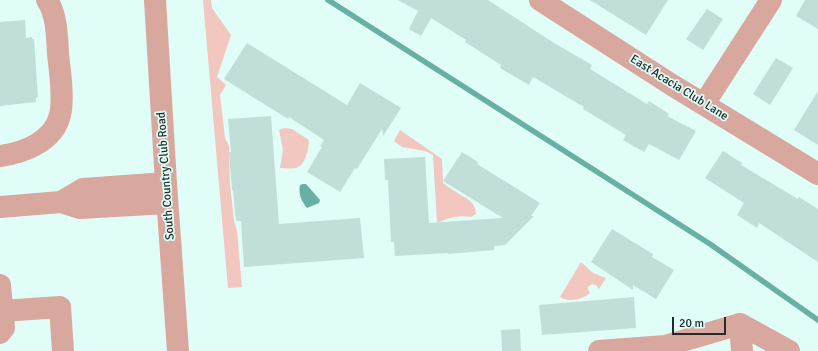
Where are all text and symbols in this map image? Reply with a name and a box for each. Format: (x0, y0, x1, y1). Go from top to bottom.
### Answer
street label: East Acacia Club Lane (627, 52, 731, 124)
street label: South Country Club Road (154, 111, 178, 241)
scale bar (674, 309, 728, 335)
text: 20 m (679, 316, 704, 331)

